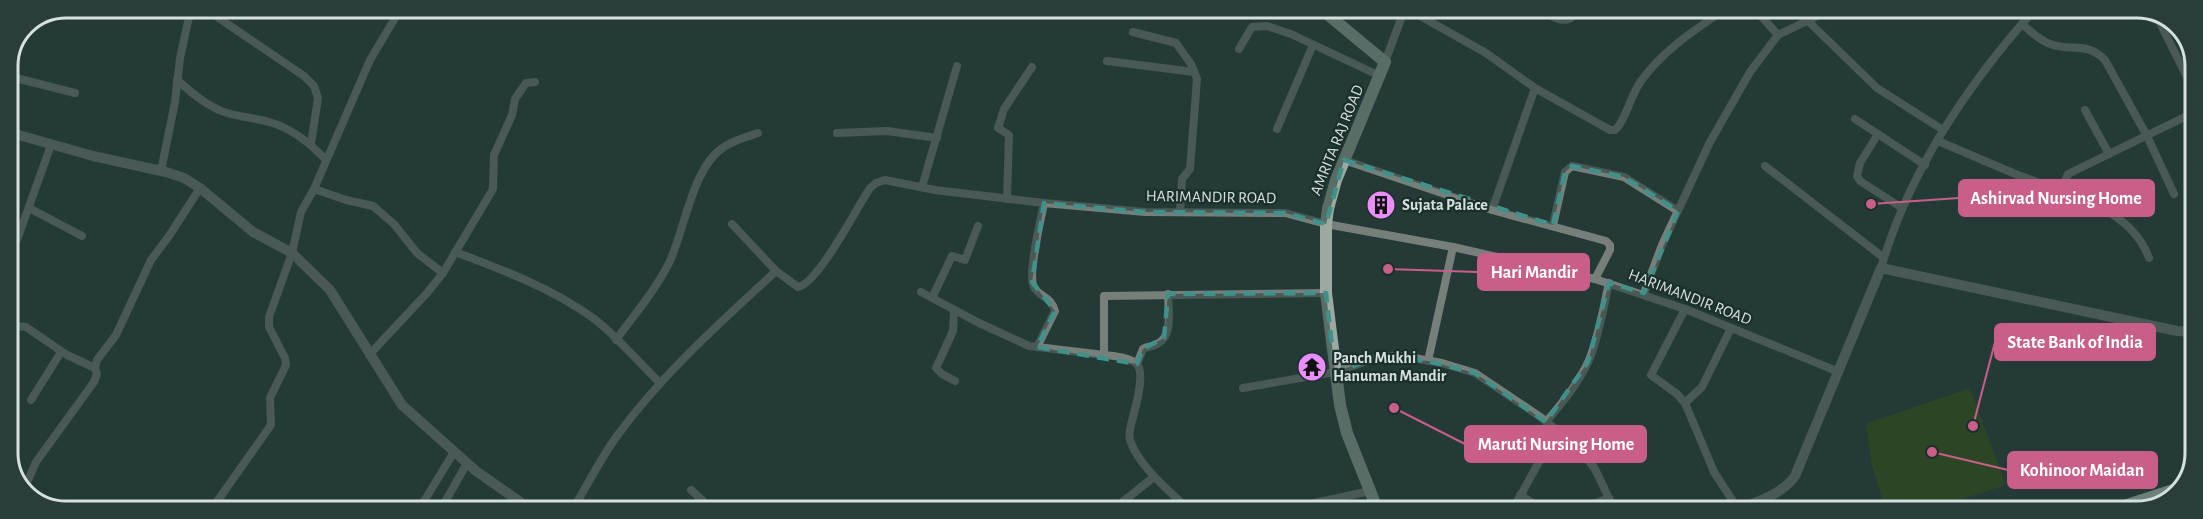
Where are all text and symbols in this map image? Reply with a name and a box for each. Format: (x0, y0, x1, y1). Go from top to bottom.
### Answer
street label: AMRITA RAJ ROAD (1308, 82, 1366, 198)
callout: Ashirvad Nursing Home (1959, 180, 2154, 216)
street label: HARIMANDIR ROAD (1146, 188, 1276, 206)
building icon: Sujata Palace (1365, 189, 1397, 221)
text: Ashirvad Nursing Home (1970, 190, 2142, 208)
place label: Sujata Palace (1402, 197, 1488, 214)
callout: Hari Mandir (1478, 254, 1589, 290)
text: Hari Mandir (1490, 264, 1578, 282)
street label: HARIMANDIR ROAD (1626, 266, 1754, 328)
callout: State Bank of India (1995, 324, 2155, 360)
text: State Bank of India (2007, 334, 2143, 352)
place label: Panch Mukhi Hanuman Mandir (1333, 350, 1447, 384)
temple icon: Panch Mukhi Hanuman Mandir (1296, 351, 1328, 383)
callout: Maruti Nursing Home (1465, 426, 1646, 462)
text: Maruti Nursing Home (1478, 436, 1634, 454)
callout: Kohinoor Maidan (2008, 452, 2157, 488)
text: Kohinoor Maidan (2020, 462, 2144, 480)

